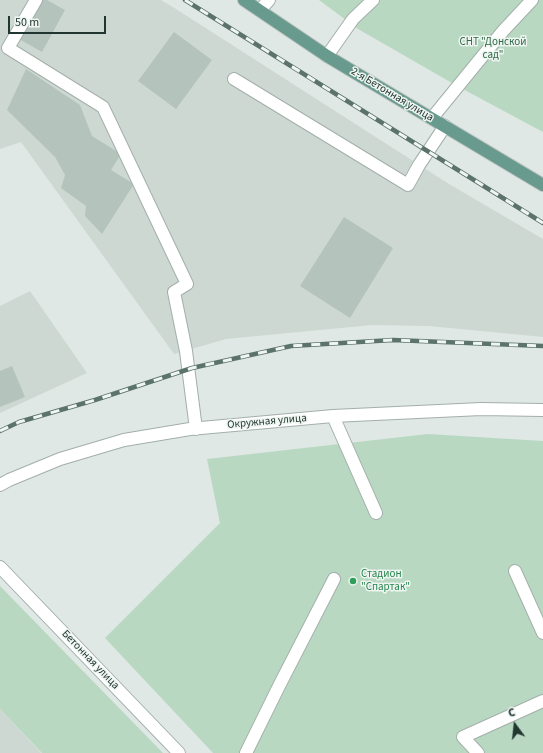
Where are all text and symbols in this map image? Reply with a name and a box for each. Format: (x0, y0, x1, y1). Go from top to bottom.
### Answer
scale bar (10, 8, 108, 34)
text: 50 m (15, 14, 39, 31)
park label: СНТ "Донской сад" (459, 36, 527, 62)
street label: 2-я Бетонная улица (348, 65, 436, 125)
street label: Окружная улица (227, 412, 307, 432)
place label: Стадион "Спартак" (361, 568, 410, 594)
marker: Стадион "Спартак" (348, 576, 358, 586)
street label: Бетонная улица (58, 628, 122, 692)
north arrow (495, 705, 535, 745)
text: С (507, 705, 517, 721)

